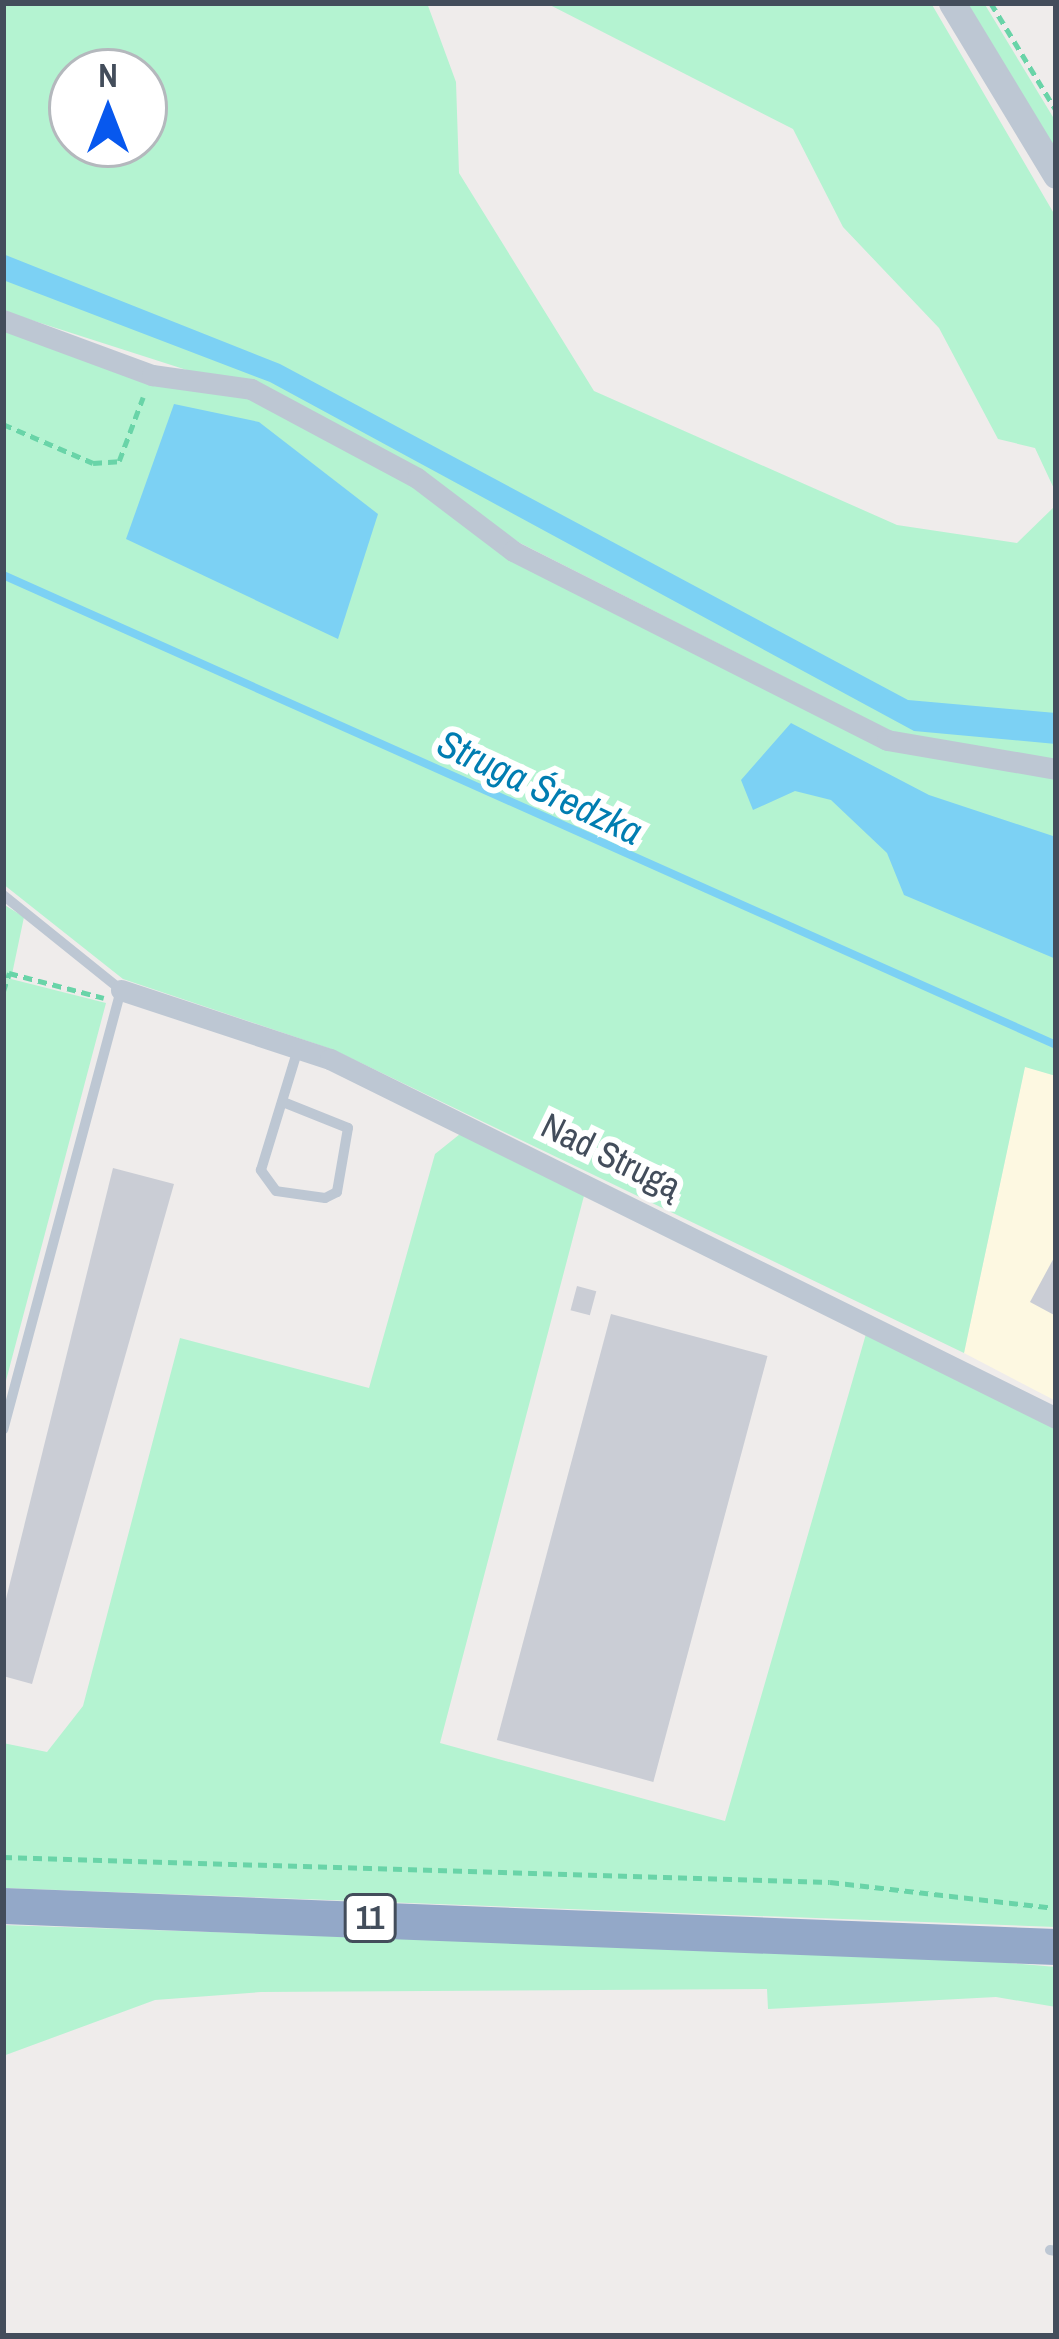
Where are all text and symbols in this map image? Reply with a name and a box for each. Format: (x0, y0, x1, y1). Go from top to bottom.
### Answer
north arrow (48, 48, 168, 168)
text: N (98, 53, 118, 97)
water label: Struga Średzka (430, 719, 650, 855)
street label: Nad Strugą (534, 1104, 688, 1208)
road number: 11 (343, 1891, 397, 1945)

